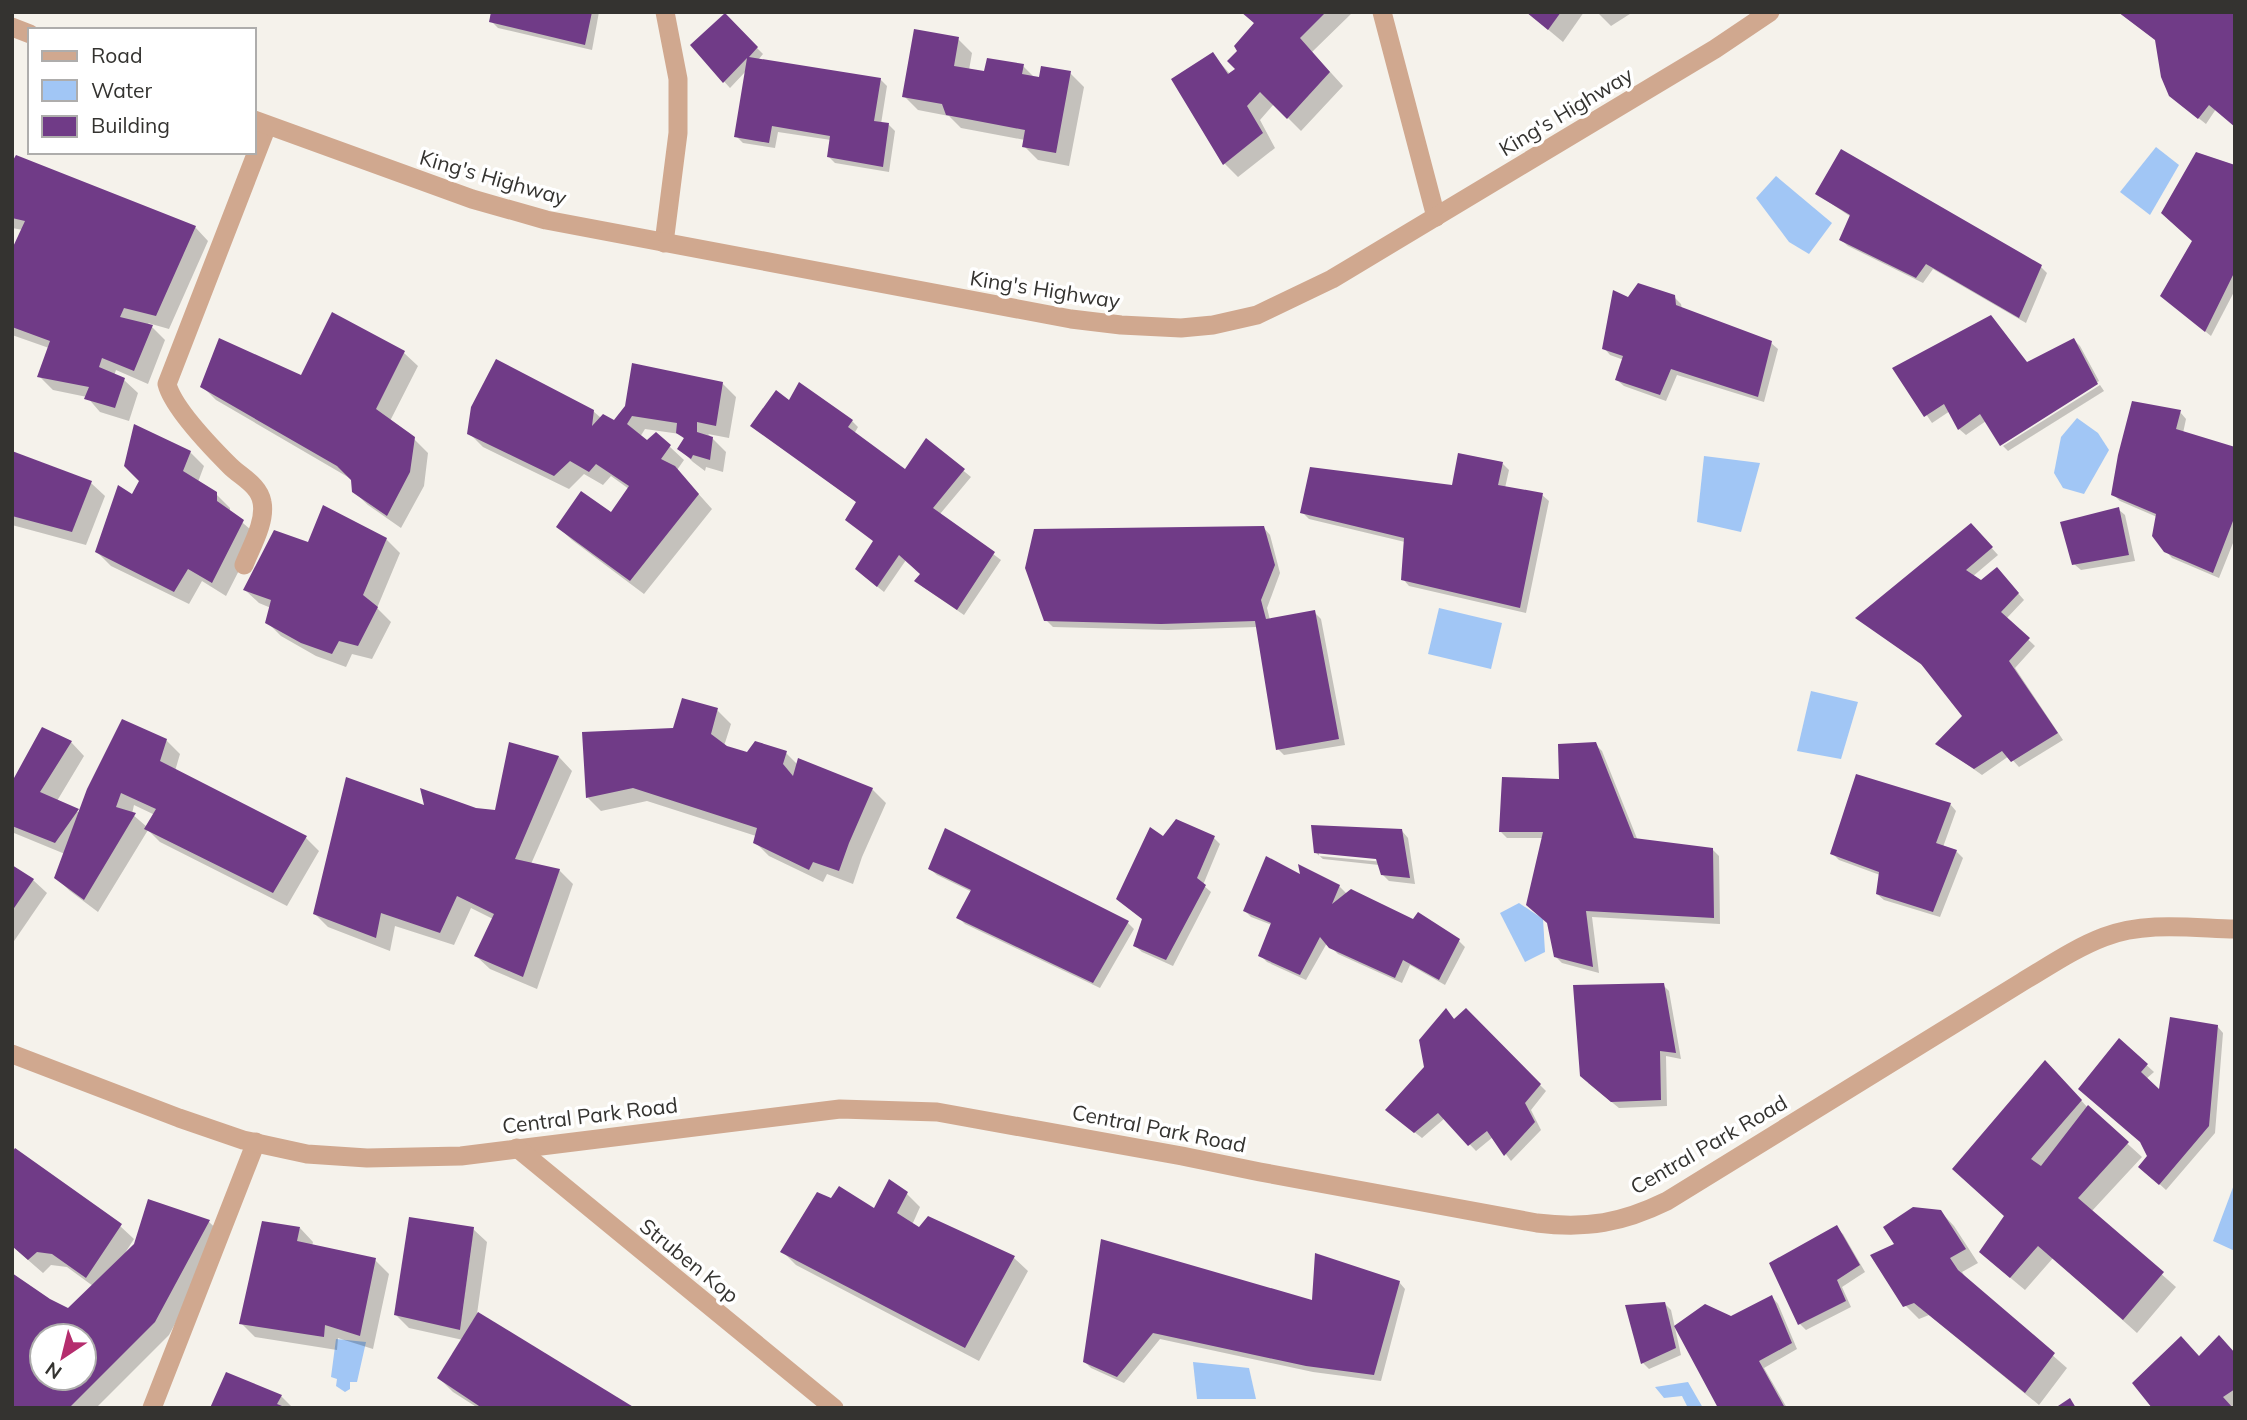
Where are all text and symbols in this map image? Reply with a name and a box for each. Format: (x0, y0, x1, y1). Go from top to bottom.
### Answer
legend (28, 28, 256, 154)
text: Road (91, 42, 142, 68)
street label: King's Highway (1494, 61, 1637, 161)
text: Water (91, 77, 152, 103)
text: Building (91, 112, 170, 138)
street label: King's Highway (417, 144, 570, 210)
street label: King's Highway (968, 264, 1122, 314)
street label: Central Park Road (1626, 1089, 1791, 1200)
street label: Central Park Road (501, 1091, 679, 1139)
street label: Central Park Road (1070, 1098, 1248, 1158)
street label: Struben Kop (635, 1212, 744, 1308)
north arrow (28, 1322, 98, 1392)
text: N (40, 1357, 66, 1385)

